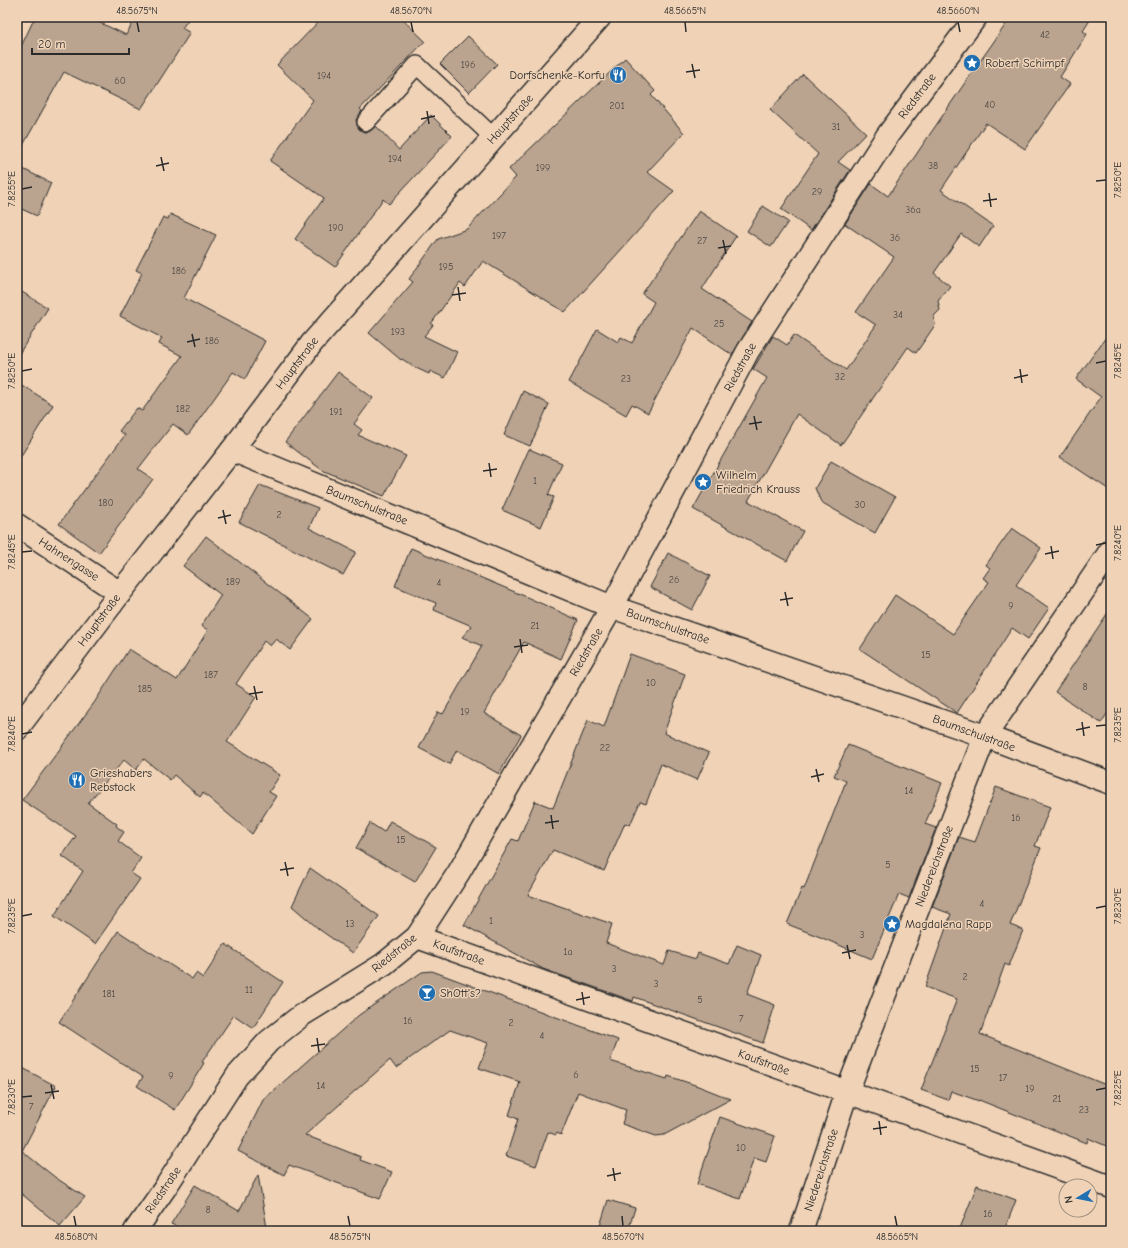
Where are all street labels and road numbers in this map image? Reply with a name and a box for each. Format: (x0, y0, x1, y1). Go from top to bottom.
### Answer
street label: Riedstraße (895, 70, 939, 122)
street label: Hauptstraße (484, 91, 536, 147)
street label: Hauptstraße (273, 334, 321, 392)
street label: Riedstraße (721, 340, 759, 394)
street label: Baumschulstraße (324, 482, 410, 528)
street label: Hahnengasse (36, 534, 102, 584)
street label: Hauptstraße (75, 591, 123, 649)
street label: Baumschulstraße (625, 605, 711, 647)
street label: Riedstraße (567, 625, 605, 679)
street label: Baumschulstraße (931, 712, 1017, 754)
street label: Niedereichstraße (912, 823, 956, 909)
street label: Riedstraße (369, 931, 419, 975)
street label: Kaufstraße (431, 936, 487, 968)
street label: Kaufstraße (736, 1046, 792, 1078)
street label: Niedereichstraße (801, 1127, 841, 1213)
street label: Riedstraße (142, 1164, 184, 1216)

